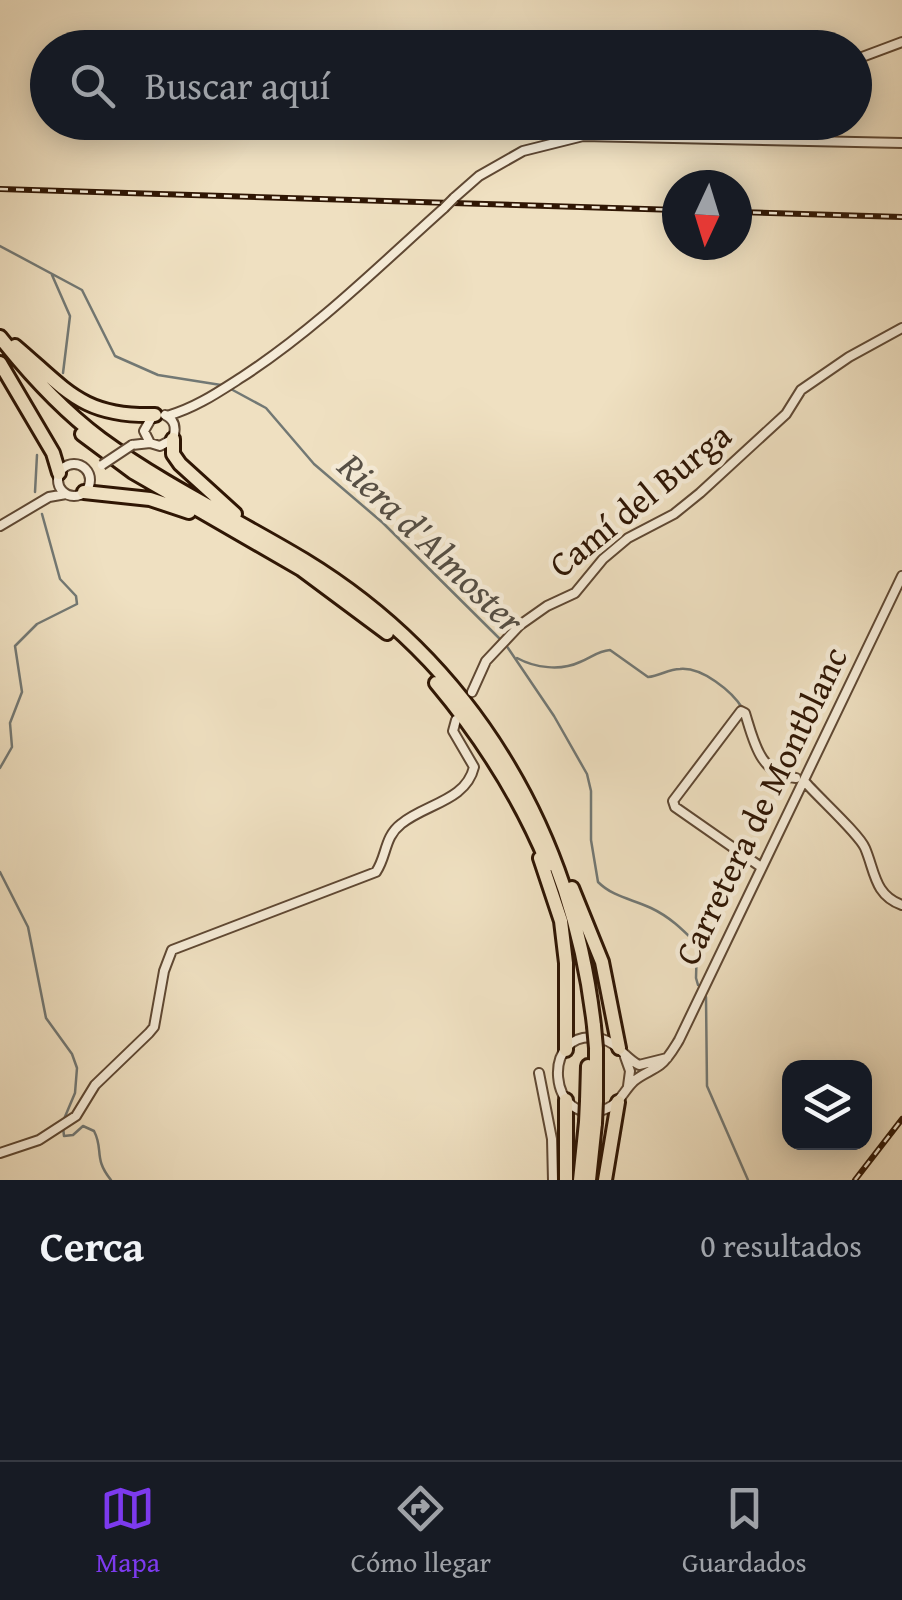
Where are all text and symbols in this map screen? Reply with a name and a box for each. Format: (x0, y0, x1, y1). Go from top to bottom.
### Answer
search box (30, 30, 872, 140)
text: Buscar aquí (145, 57, 330, 113)
icon: search (65, 58, 120, 113)
north arrow (662, 170, 752, 260)
street label: Camí del Burga (538, 410, 742, 589)
water label: Riera d'Almoster (325, 438, 539, 647)
street label: Carretera de Montblanc (661, 638, 860, 974)
map controls (782, 1060, 872, 1150)
button: layers (782, 1060, 872, 1150)
text: Cerca (40, 1215, 144, 1276)
text: 0 resultados (700, 1222, 862, 1269)
tab: Mapa (95, 1481, 160, 1582)
tab: Cómo llegar (351, 1481, 491, 1582)
tab: Guardados (682, 1481, 807, 1582)

